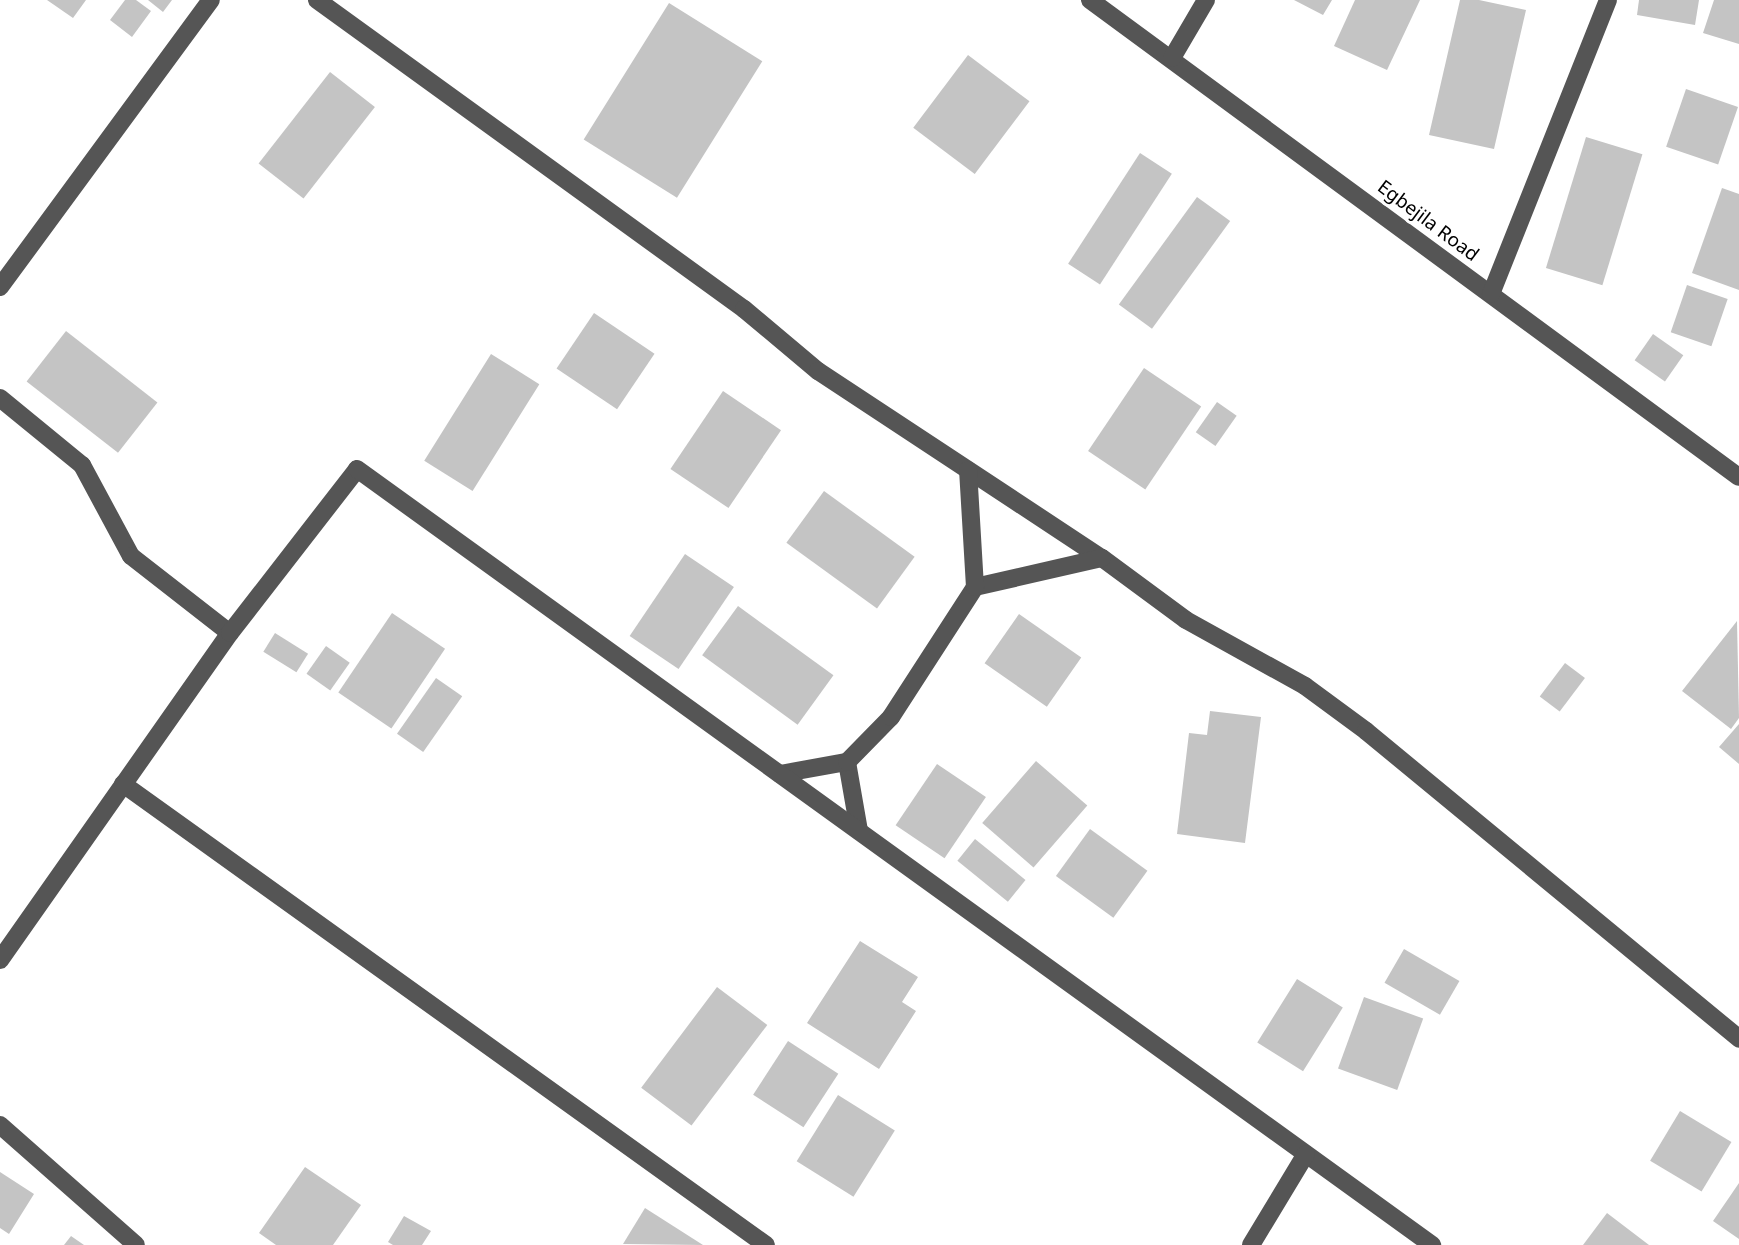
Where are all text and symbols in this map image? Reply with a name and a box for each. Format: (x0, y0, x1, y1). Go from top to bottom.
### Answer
street label: Egbejila Road (1373, 176, 1483, 266)

